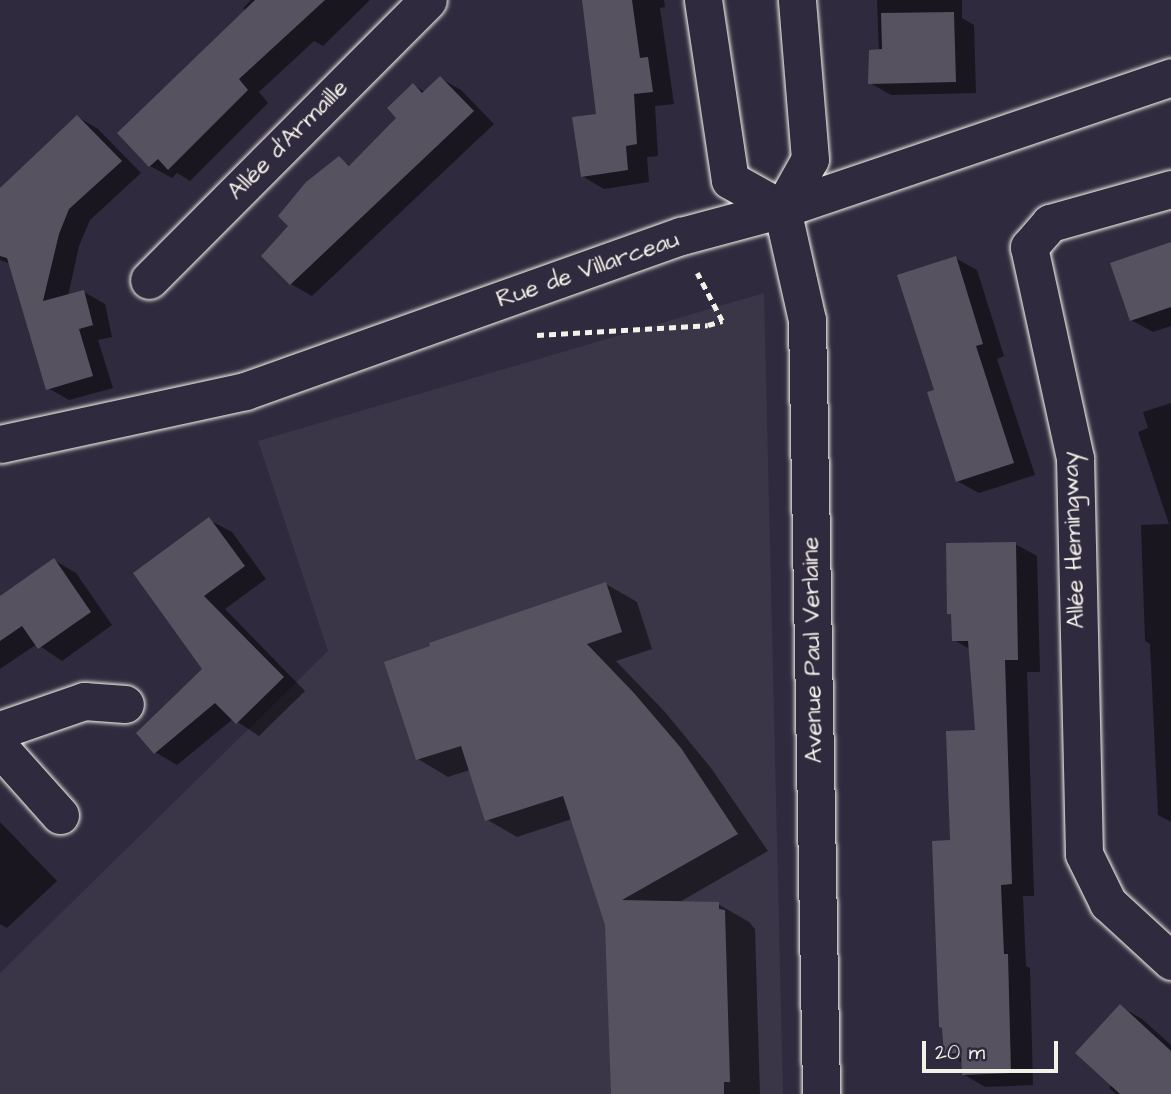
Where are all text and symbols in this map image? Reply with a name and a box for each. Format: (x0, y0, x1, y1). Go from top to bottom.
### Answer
street label: Allée d'Armaille (222, 74, 354, 206)
street label: Rue de Villarceau (493, 225, 683, 315)
street label: Allée Hemingway (1057, 451, 1091, 629)
street label: Avenue Paul Verlaine (797, 536, 829, 764)
scale bar (926, 1028, 1062, 1072)
text: 20 m (935, 1038, 985, 1067)

